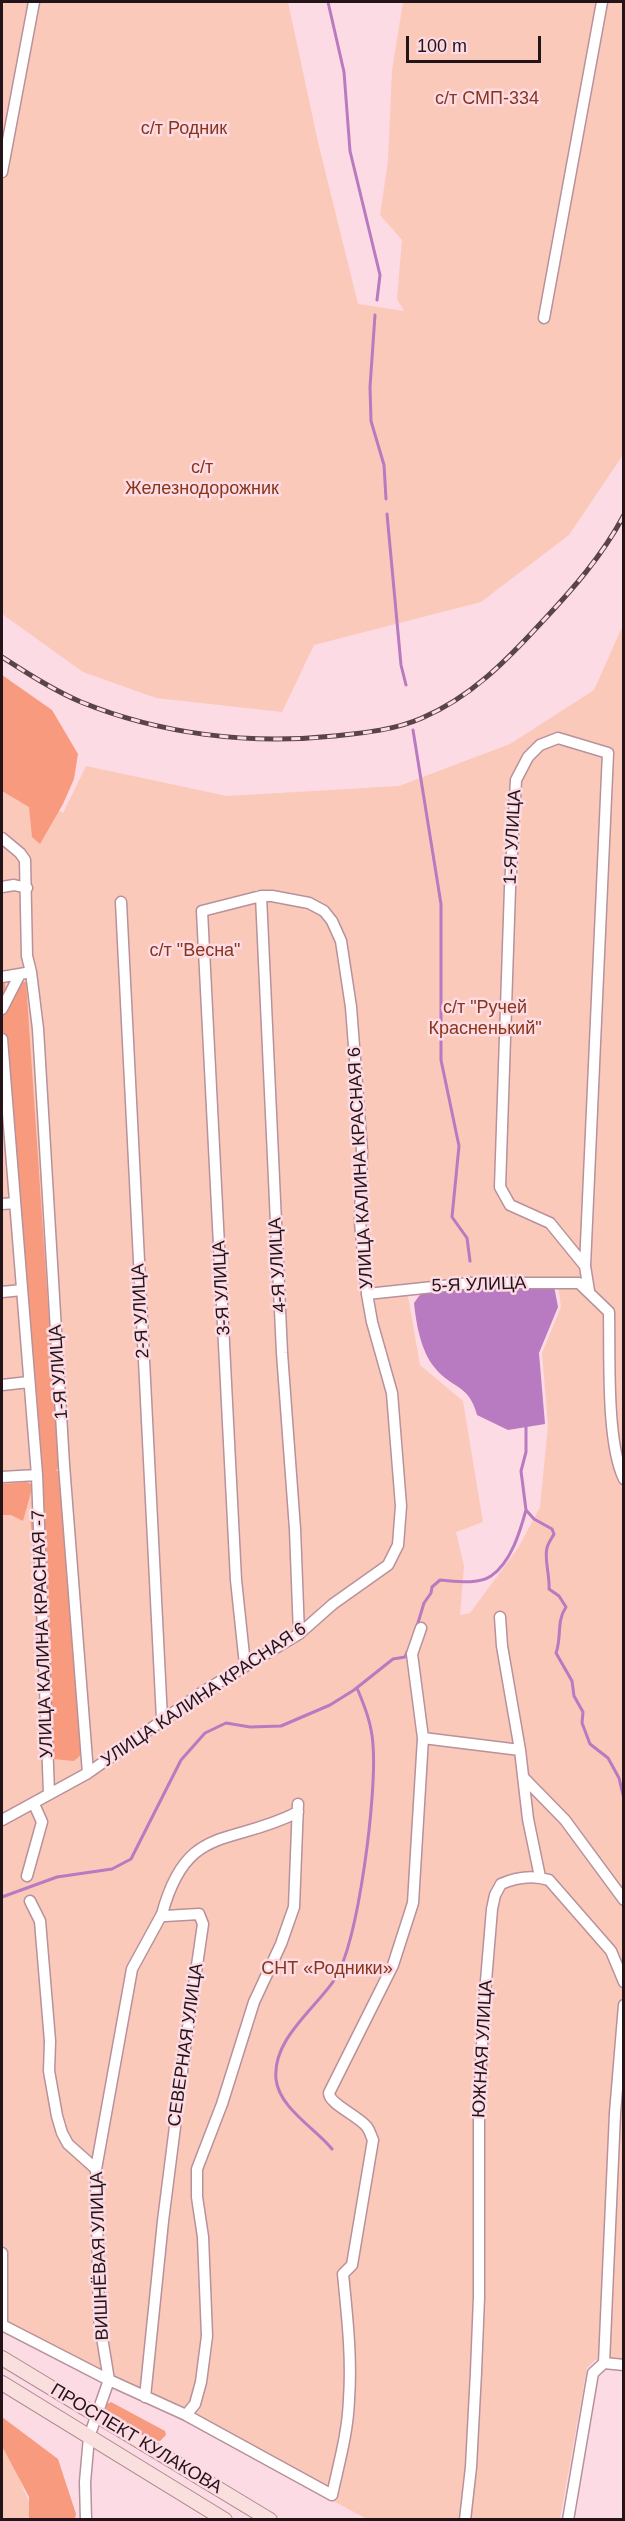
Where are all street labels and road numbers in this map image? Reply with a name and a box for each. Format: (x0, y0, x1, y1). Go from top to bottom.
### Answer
street label: 1-Я УЛИЦА (500, 789, 526, 885)
street label: УЛИЦА КАЛИНА КРАСНАЯ 6 (344, 1046, 378, 1290)
street label: 4-Я УЛИЦА (265, 1217, 291, 1313)
street label: 3-Я УЛИЦА (209, 1240, 235, 1336)
street label: 2-Я УЛИЦА (128, 1263, 154, 1359)
street label: 5-Я УЛИЦА (431, 1273, 527, 1297)
street label: 1-Я УЛИЦА (45, 1324, 73, 1420)
street label: УЛИЦА КАЛИНА КРАСНАЯ -7 (28, 1509, 58, 1759)
street label: УЛИЦА КАЛИНА КРАСНАЯ 6 (97, 1618, 311, 1772)
street label: СЕВЕРНАЯ УЛИЦА (164, 1962, 208, 2128)
street label: ЮЖНАЯ УЛИЦА (469, 1979, 497, 2119)
street label: ВИШНЁВАЯ УЛИЦА (86, 2171, 114, 2341)
street label: ПРОСПЕКТ КУЛАКОВА (46, 2379, 226, 2499)

